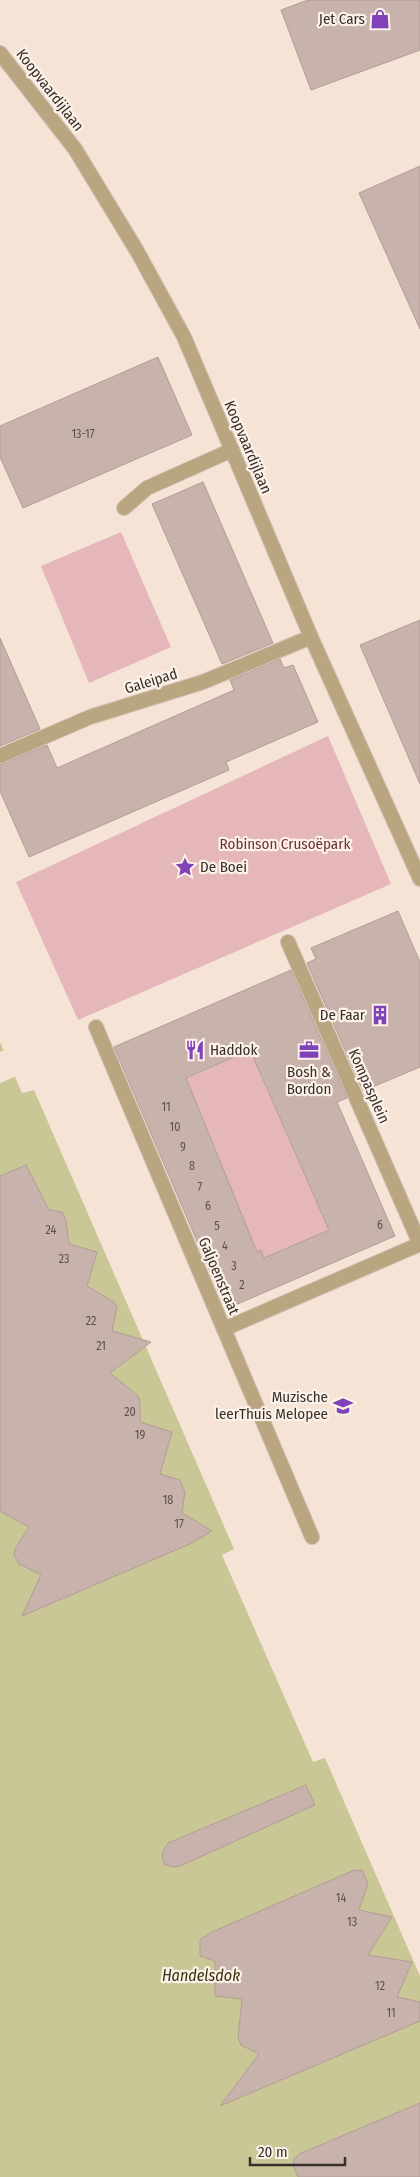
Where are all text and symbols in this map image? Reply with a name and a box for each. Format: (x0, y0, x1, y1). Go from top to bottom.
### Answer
shop icon: Jet Cars (369, 8, 391, 30)
place label: Jet Cars (319, 10, 365, 28)
street label: Koopvaardijlaan (12, 45, 88, 135)
street label: Koopvaardijlaan (220, 398, 276, 496)
house number: 13-17 (71, 427, 95, 441)
street label: Galeipad (122, 664, 180, 698)
park label: Robinson Crusoëpark (220, 835, 350, 853)
place icon: De Boei (174, 856, 196, 878)
place label: De Boei (200, 858, 247, 876)
building icon: De Faar (369, 1004, 391, 1026)
place label: De Faar (320, 1006, 366, 1024)
restaurant icon: Haddok (184, 1039, 206, 1061)
office icon: Bosh & Bordon (298, 1039, 320, 1061)
place label: Haddok (210, 1041, 257, 1059)
street label: Kompasplein (345, 1046, 393, 1126)
place label: Bosh & Bordon (287, 1063, 331, 1098)
house number: 11 (161, 1100, 171, 1114)
house number: 10 (170, 1120, 180, 1134)
house number: 9 (180, 1140, 186, 1154)
house number: 8 (189, 1159, 195, 1173)
house number: 7 (198, 1180, 203, 1194)
house number: 6 (205, 1199, 211, 1213)
house number: 6 (377, 1218, 383, 1232)
house number: 5 (214, 1219, 220, 1233)
house number: 24 (46, 1223, 57, 1237)
street label: Galjoenstraat (195, 1235, 243, 1318)
house number: 4 (222, 1239, 228, 1253)
house number: 23 (59, 1252, 69, 1266)
house number: 3 (231, 1259, 237, 1273)
house number: 2 (239, 1278, 245, 1292)
house number: 22 (86, 1314, 96, 1328)
house number: 21 (96, 1339, 106, 1353)
place label: Muzische leerThuis Melopee (215, 1388, 328, 1423)
school or university icon: Muzische leerThuis Melopee (332, 1395, 354, 1417)
house number: 20 (124, 1405, 136, 1419)
house number: 19 (135, 1428, 145, 1442)
house number: 18 (163, 1493, 173, 1507)
house number: 17 (174, 1517, 184, 1531)
house number: 14 (336, 1891, 346, 1905)
house number: 13 (347, 1915, 357, 1929)
water label: Handelsdok (162, 1966, 240, 1985)
house number: 12 (375, 1979, 385, 1993)
house number: 11 (386, 2006, 396, 2020)
scale bar (250, 2134, 345, 2166)
text: 20 m (258, 2143, 288, 2161)

